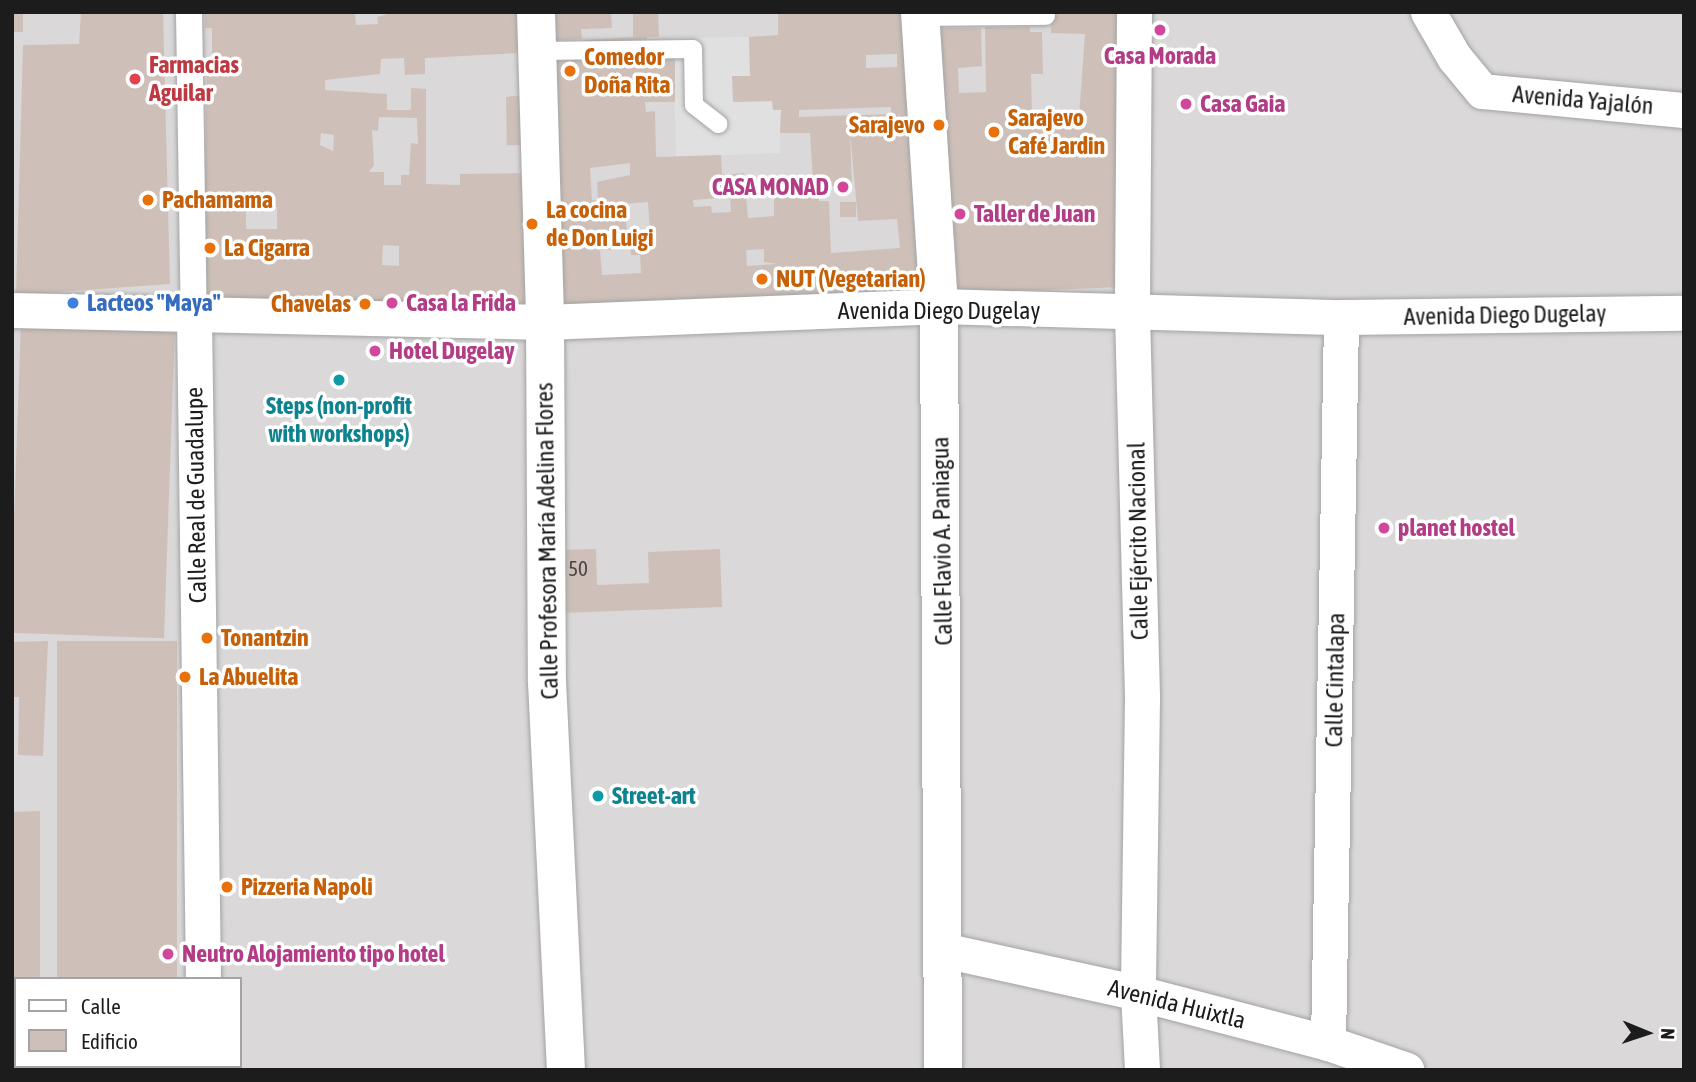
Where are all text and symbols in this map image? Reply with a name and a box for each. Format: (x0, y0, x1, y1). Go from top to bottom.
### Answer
marker: Casa Morada (1152, 22, 1168, 38)
place label: Casa Morada (1104, 42, 1216, 70)
place label: Comedor Doña Rita (584, 43, 670, 99)
place label: Farmacias Aguilar (149, 51, 239, 107)
marker: Comedor Doña Rita (562, 63, 578, 79)
marker: Farmacias Aguilar (127, 71, 143, 87)
street label: Avenida Yajalón (1511, 79, 1655, 121)
place label: Casa Gaia (1200, 90, 1285, 118)
marker: Casa Gaia (1178, 96, 1194, 112)
place label: Sarajevo Café Jardin (1008, 104, 1105, 160)
place label: Sarajevo (849, 111, 925, 139)
marker: Sarajevo (931, 117, 947, 133)
marker: Sarajevo Café Jardin (986, 124, 1002, 140)
place label: CASA MONAD (712, 173, 829, 201)
marker: CASA MONAD (835, 179, 851, 195)
place label: Pachamama (162, 186, 273, 214)
marker: Pachamama (140, 192, 156, 208)
place label: La cocina de Don Luigi (546, 196, 653, 252)
place label: Taller de Juan (974, 200, 1095, 228)
marker: Taller de Juan (952, 206, 968, 222)
marker: La cocina de Don Luigi (524, 216, 540, 232)
place label: La Cigarra (224, 234, 310, 262)
marker: La Cigarra (202, 240, 218, 256)
place label: NUT (Vegetarian) (776, 265, 926, 293)
marker: NUT (Vegetarian) (754, 271, 770, 287)
place label: Lacteos "Maya" (87, 289, 221, 317)
place label: Casa la Frida (406, 289, 516, 317)
place label: Chavelas (271, 290, 351, 318)
marker: Lacteos "Maya" (65, 295, 81, 311)
marker: Casa la Frida (384, 295, 400, 311)
marker: Chavelas (357, 296, 373, 312)
street label: Avenida Diego Dugelay (838, 297, 1040, 325)
street label: Avenida Diego Dugelay (1403, 299, 1607, 331)
place label: Hotel Dugelay (389, 337, 515, 365)
marker: Hotel Dugelay (367, 343, 383, 359)
marker: Steps (non-profit with workshops) (331, 372, 347, 388)
street label: Calle Profesora María Adelina Flores (530, 382, 564, 700)
street label: Calle Real de Guadalupe (180, 387, 212, 603)
place label: Steps (non-profit with workshops) (266, 392, 412, 448)
street label: Calle Flavio A. Paniagua (926, 436, 958, 646)
street label: Calle Ejército Nacional (1122, 442, 1154, 640)
place label: planet hostel (1398, 514, 1515, 542)
marker: planet hostel (1376, 520, 1392, 536)
house number: 50 (568, 555, 588, 581)
street label: Calle Cintalapa (1319, 612, 1351, 748)
place label: Tonantzin (221, 624, 309, 652)
marker: Tonantzin (199, 630, 215, 646)
place label: La Abuelita (199, 663, 298, 691)
marker: La Abuelita (177, 669, 193, 685)
place label: Street-art (612, 782, 696, 810)
marker: Street-art (590, 788, 606, 804)
place label: Pizzeria Napoli (241, 873, 373, 901)
marker: Pizzeria Napoli (219, 879, 235, 895)
place label: Neutro Alojamiento tipo hotel (182, 940, 445, 968)
marker: Neutro Alojamiento tipo hotel (160, 946, 176, 962)
street label: Avenida Huixtla (1105, 973, 1249, 1035)
legend (14, 977, 242, 1068)
text: Calle (81, 994, 121, 1018)
north arrow (1612, 998, 1682, 1068)
text: N (1657, 1028, 1679, 1040)
text: Edificio (81, 1029, 138, 1053)

